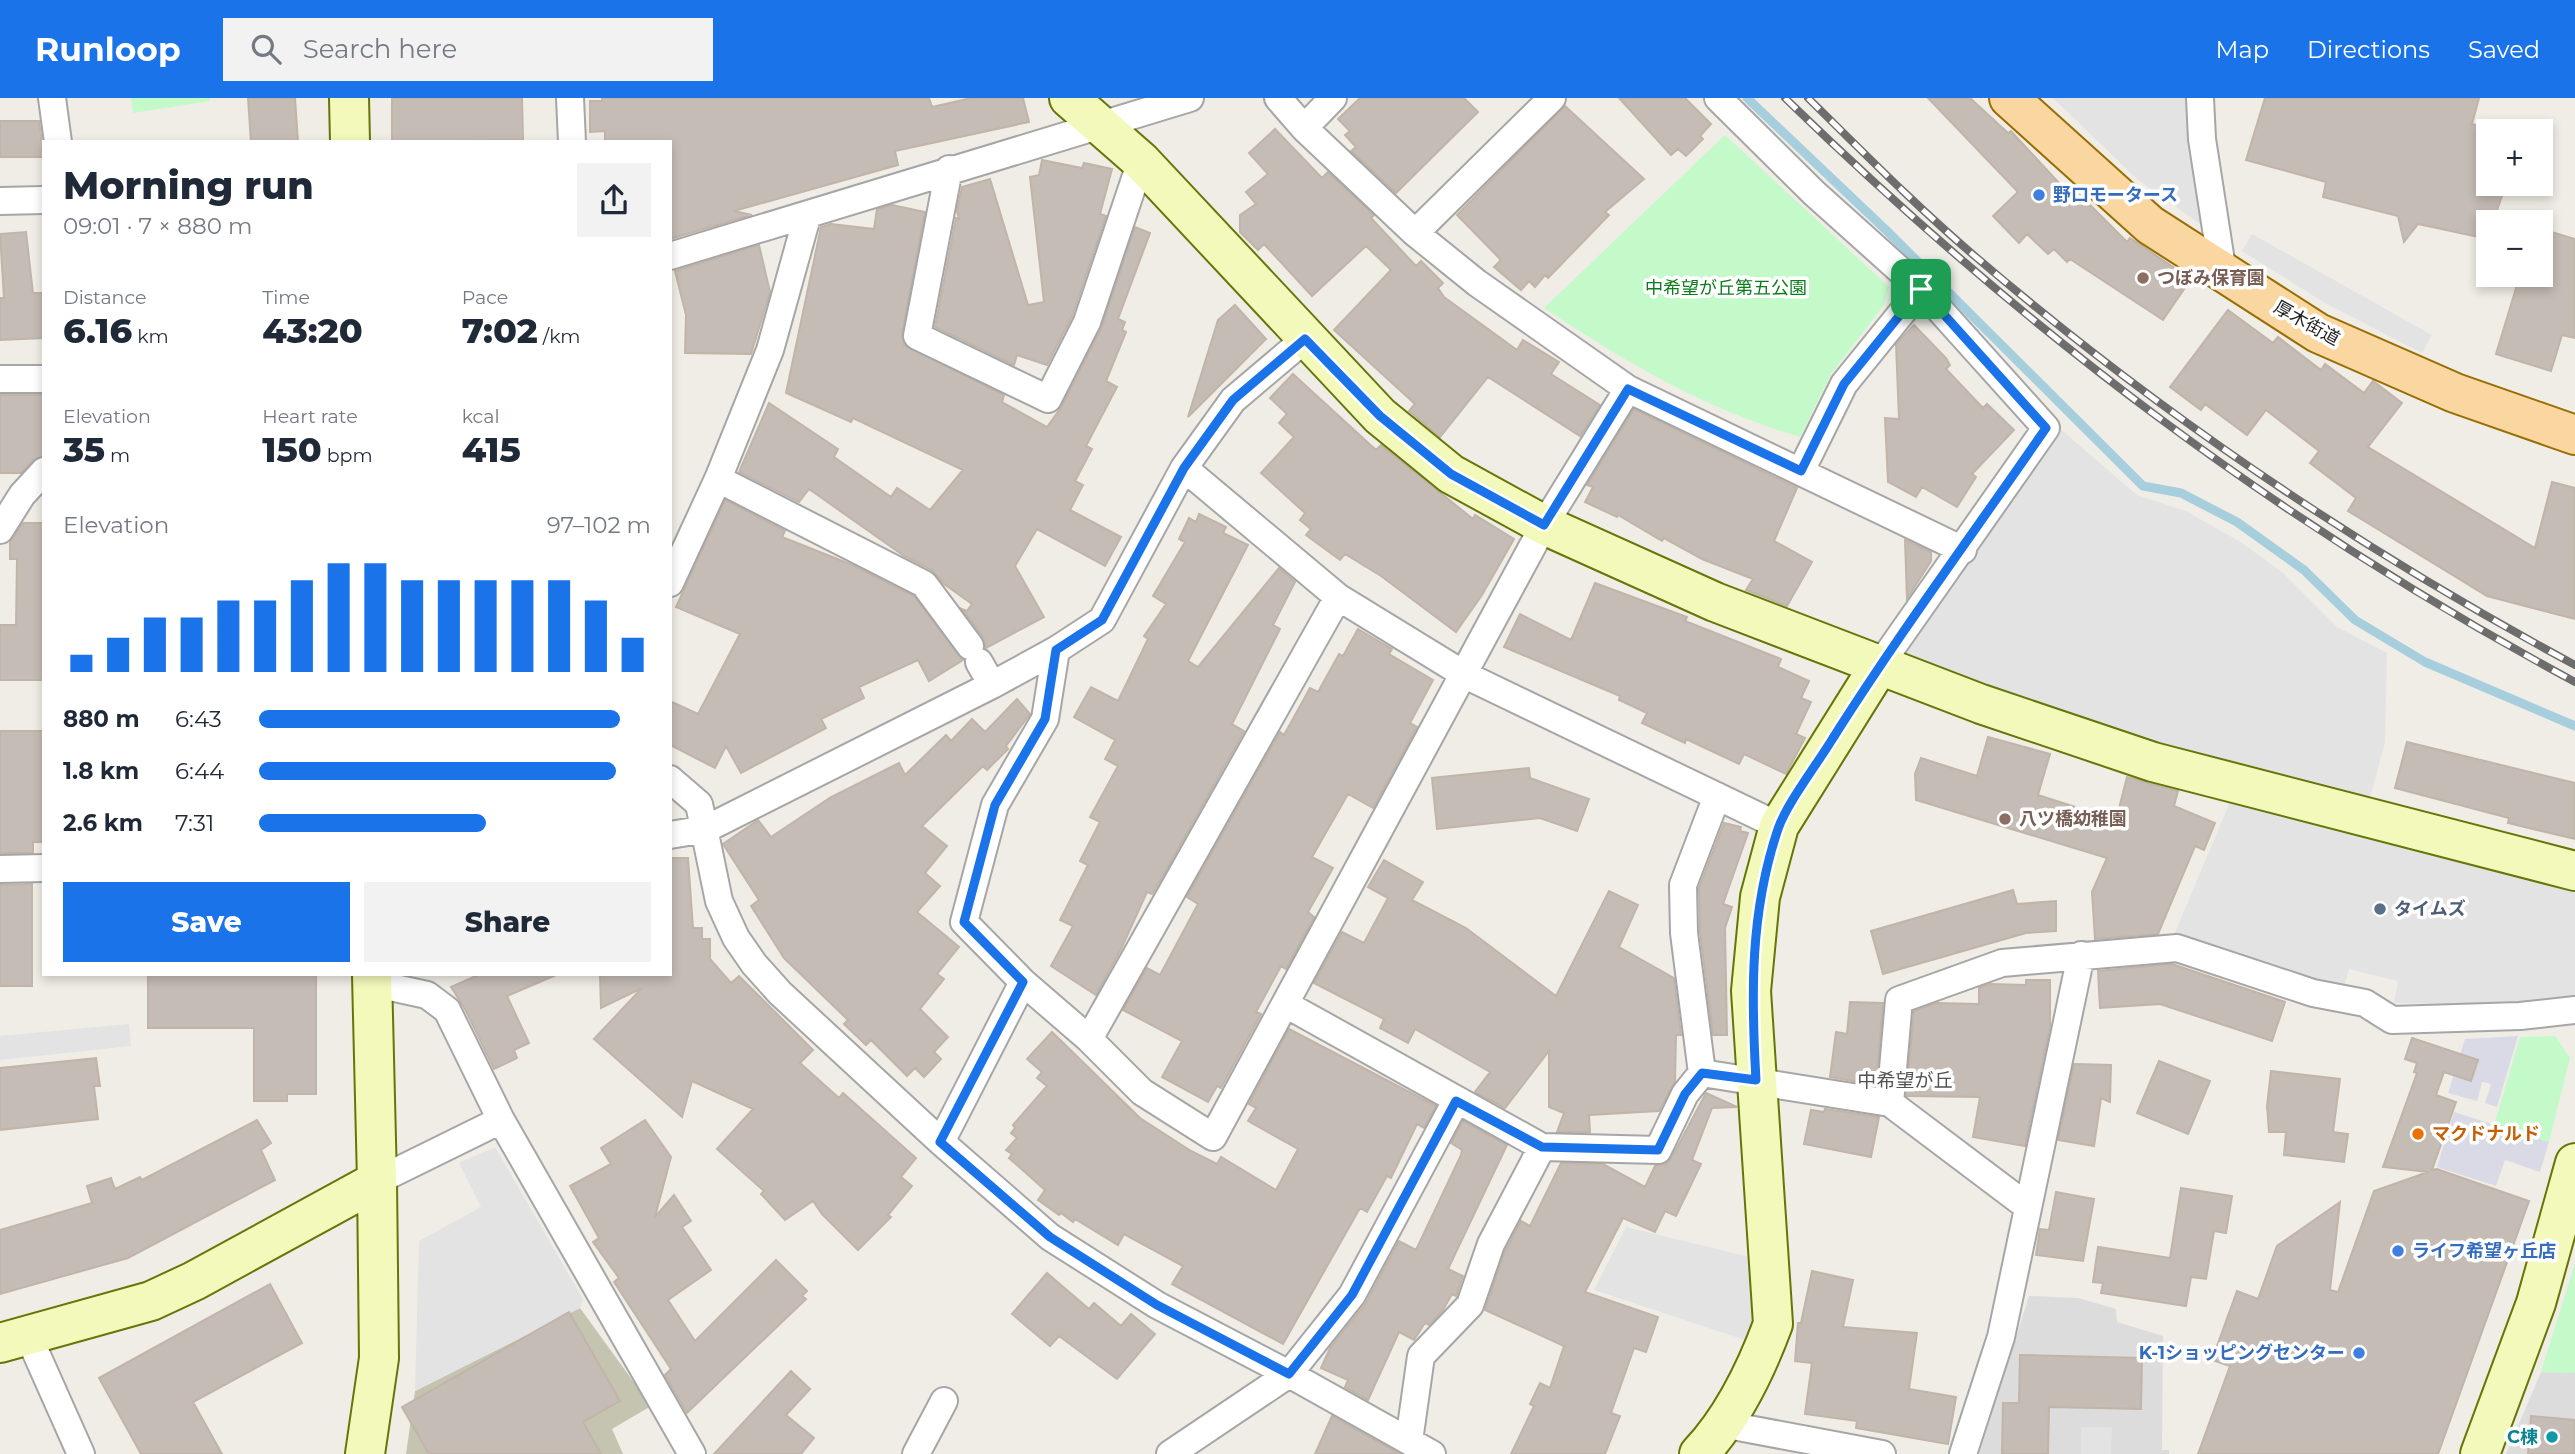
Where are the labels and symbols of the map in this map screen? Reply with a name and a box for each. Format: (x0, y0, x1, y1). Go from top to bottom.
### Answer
place label: 野口モータース (2053, 184, 2178, 206)
marker: 野口モータース (2031, 187, 2047, 203)
pin (1891, 259, 1951, 319)
place label: つぼみ保育園 (2157, 267, 2265, 289)
marker: つぼみ保育園 (2135, 270, 2151, 286)
park label: 中希望が丘第五公園 (1645, 277, 1807, 299)
street label: 厚木街道 (2270, 296, 2344, 350)
place label: 八ツ橋幼稚園 (2019, 808, 2127, 830)
marker: 八ツ橋幼稚園 (1997, 811, 2013, 827)
place label: タイムズ (2394, 898, 2466, 920)
marker: タイムズ (2372, 901, 2388, 917)
district label: 中希望が丘 (1857, 1069, 1953, 1092)
place label: マクドナルド (2432, 1123, 2540, 1145)
marker: マクドナルド (2410, 1126, 2426, 1142)
place label: ライフ希望ヶ丘店 (2412, 1240, 2556, 1262)
marker: ライフ希望ヶ丘店 (2390, 1243, 2406, 1259)
place label: K-1ショッピングセンター (2139, 1342, 2345, 1364)
marker: K-1ショッピングセンター (2351, 1345, 2367, 1361)
place label: C棟 (2507, 1426, 2538, 1448)
marker: C棟 (2544, 1429, 2560, 1445)

